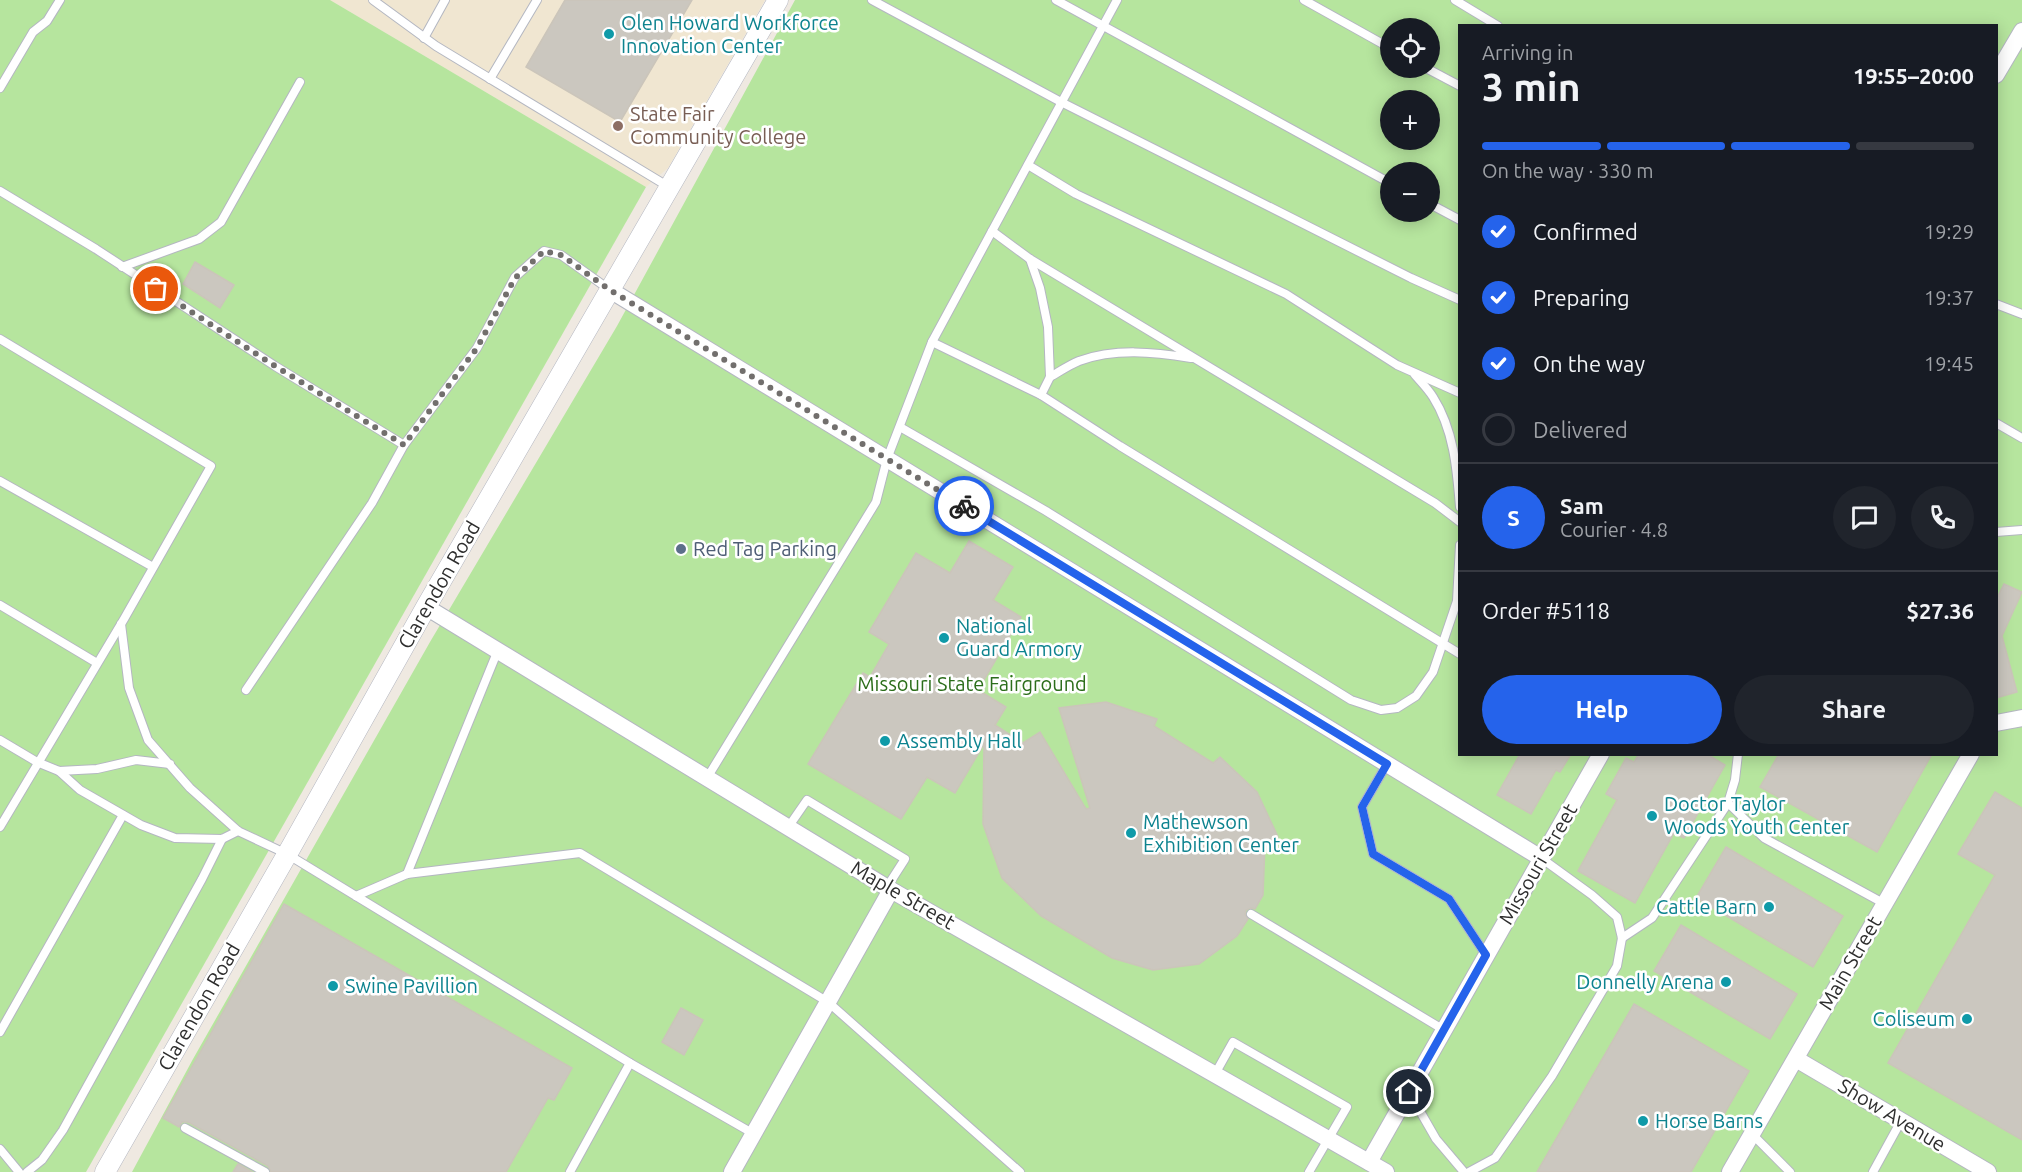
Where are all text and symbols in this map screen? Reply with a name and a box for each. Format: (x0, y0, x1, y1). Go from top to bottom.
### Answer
place label: Olen Howard Workforce Innovation Center (621, 11, 839, 57)
map controls (1380, 18, 1440, 222)
button: locate (1380, 18, 1440, 78)
marker: Olen Howard Workforce Innovation Center (602, 27, 616, 41)
text: Arriving in (1482, 41, 1573, 64)
text: 19:55–20:00 (1853, 63, 1974, 88)
text: 3 min (1482, 65, 1581, 108)
button: + (1380, 90, 1440, 150)
place label: State Fair Community College (630, 102, 806, 148)
marker: State Fair Community College (611, 119, 625, 133)
text: On the way · 330 m (1482, 159, 1654, 182)
button: − (1380, 162, 1440, 222)
icon: check (1482, 215, 1515, 248)
text: Confirmed (1533, 219, 1638, 244)
text: 19:29 (1924, 220, 1974, 243)
pin (130, 263, 181, 314)
icon: bag (139, 272, 172, 305)
icon: check (1482, 281, 1515, 314)
text: Preparing (1533, 285, 1630, 310)
text: 19:37 (1924, 286, 1974, 309)
icon: check (1482, 347, 1515, 380)
text: On the way (1533, 351, 1645, 376)
text: 19:45 (1924, 352, 1974, 375)
text: Delivered (1533, 417, 1628, 442)
courier (934, 476, 994, 536)
button: chat (1833, 486, 1896, 549)
button: phone (1911, 486, 1974, 549)
icon: bike (948, 490, 981, 523)
text: Sam (1560, 493, 1604, 518)
text: S (1507, 505, 1520, 530)
street label: Clarendon Road (393, 517, 484, 653)
text: Courier · 4.8 (1560, 518, 1668, 541)
place label: Red Tag Parking (693, 537, 837, 560)
marker: Red Tag Parking (674, 542, 688, 556)
text: Order #5118 (1482, 598, 1610, 623)
text: $27.36 (1907, 598, 1974, 623)
place label: National Guard Armory (956, 614, 1082, 660)
marker: National Guard Armory (937, 631, 951, 645)
park label: Missouri State Fairground (857, 672, 1087, 695)
button: Help (1482, 675, 1722, 744)
button: Share (1734, 675, 1974, 744)
place label: Assembly Hall (897, 729, 1022, 752)
marker: Assembly Hall (878, 734, 892, 748)
place label: Doctor Taylor Woods Youth Center (1664, 792, 1850, 838)
street label: Missouri Street (1494, 799, 1581, 928)
marker: Doctor Taylor Woods Youth Center (1645, 809, 1659, 823)
place label: Mathewson Exhibition Center (1143, 810, 1299, 856)
marker: Mathewson Exhibition Center (1124, 826, 1138, 840)
street label: Maple Street (847, 856, 959, 934)
place label: Cattle Barn (1656, 895, 1757, 918)
marker: Cattle Barn (1762, 900, 1776, 914)
street label: Main Street (1814, 912, 1886, 1014)
street label: Clarendon Road (153, 939, 244, 1075)
place label: Donnelly Arena (1576, 970, 1714, 993)
place label: Swine Pavillion (345, 974, 478, 997)
marker: Donnelly Arena (1719, 975, 1733, 989)
marker: Swine Pavillion (326, 979, 340, 993)
place label: Coliseum (1873, 1007, 1955, 1030)
marker: Coliseum (1960, 1012, 1974, 1026)
pin (1383, 1066, 1434, 1117)
street label: Show Avenue (1834, 1074, 1950, 1156)
icon: home (1392, 1075, 1425, 1108)
place label: Horse Barns (1655, 1109, 1763, 1132)
marker: Horse Barns (1636, 1114, 1650, 1128)

